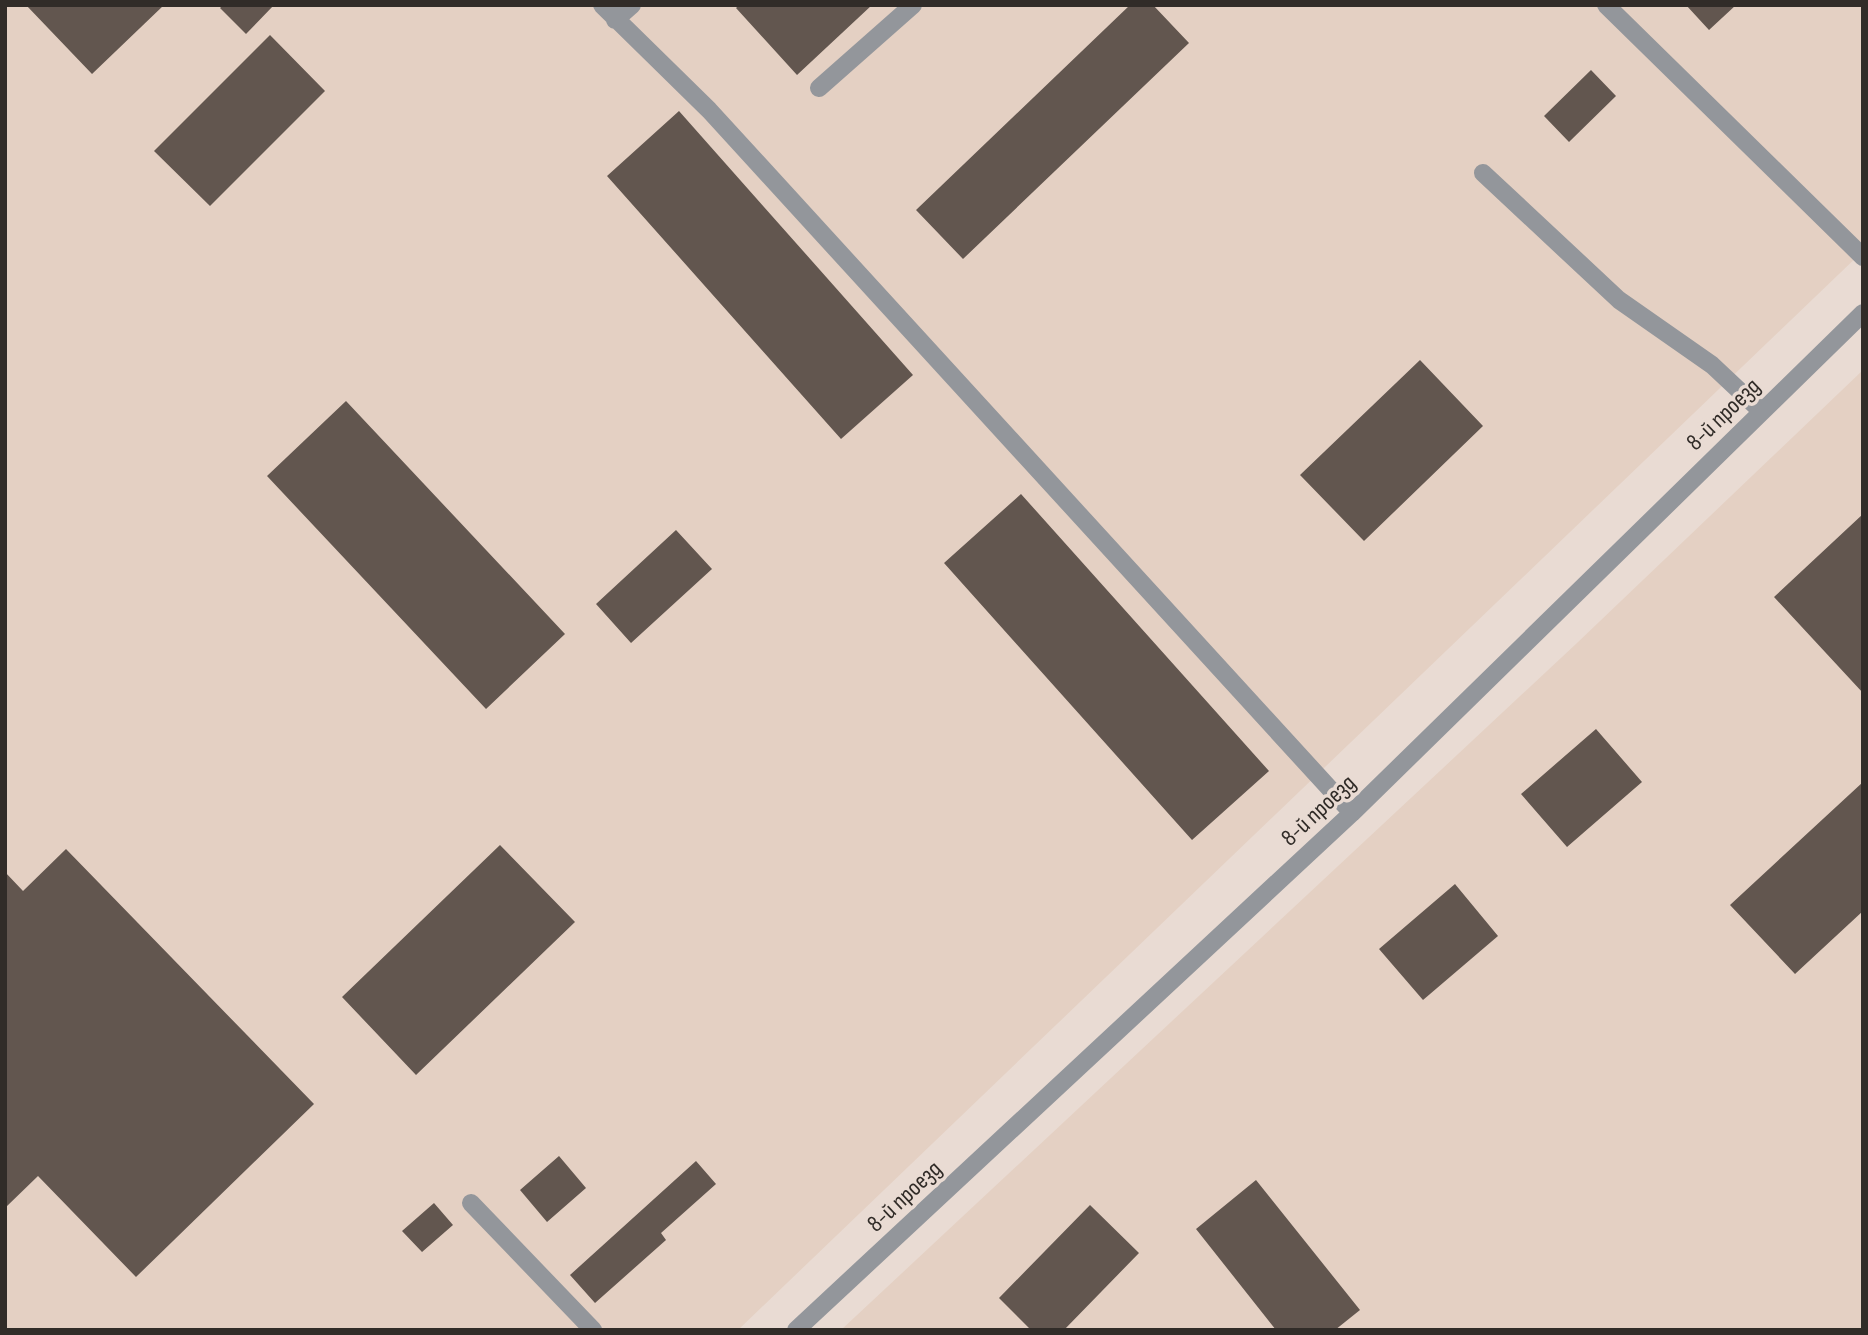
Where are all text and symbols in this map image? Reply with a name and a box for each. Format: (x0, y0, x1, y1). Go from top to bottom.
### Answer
street label: 8-й проезд (1680, 372, 1766, 457)
street label: 8-й проезд (1275, 769, 1362, 852)
street label: 8-й проезд (861, 1155, 948, 1238)

